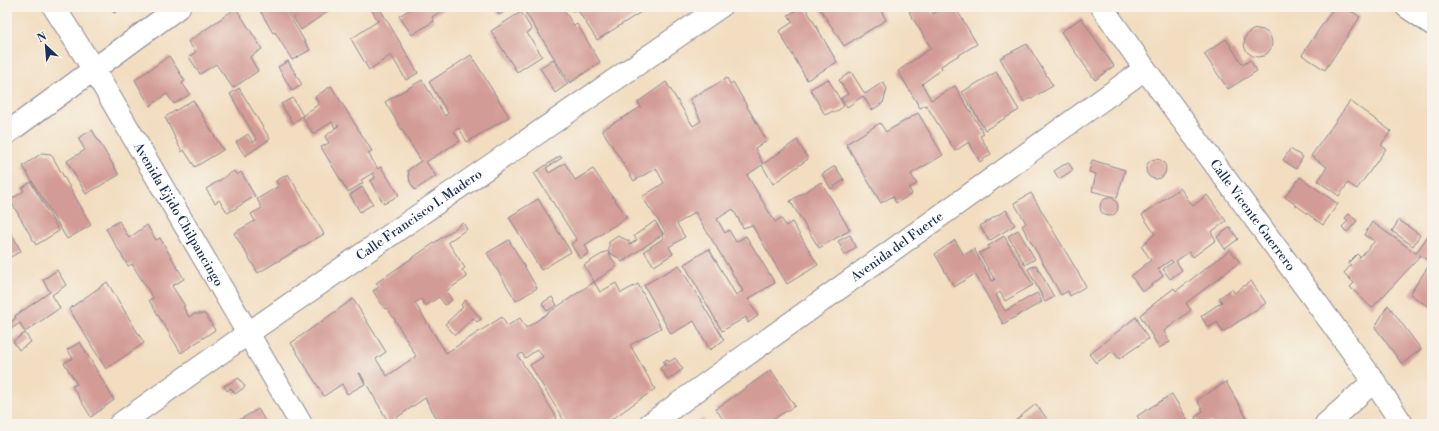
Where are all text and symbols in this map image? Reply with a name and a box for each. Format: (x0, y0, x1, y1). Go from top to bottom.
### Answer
north arrow (26, 26, 66, 66)
text: N (35, 30, 49, 46)
street label: Avenida Ejido Chilpancingo (130, 139, 227, 289)
street label: Calle Vicente Guerrero (1206, 156, 1299, 274)
street label: Calle Francisco I. Madero (353, 166, 485, 264)
street label: Avenida del Fuerte (847, 208, 947, 286)

